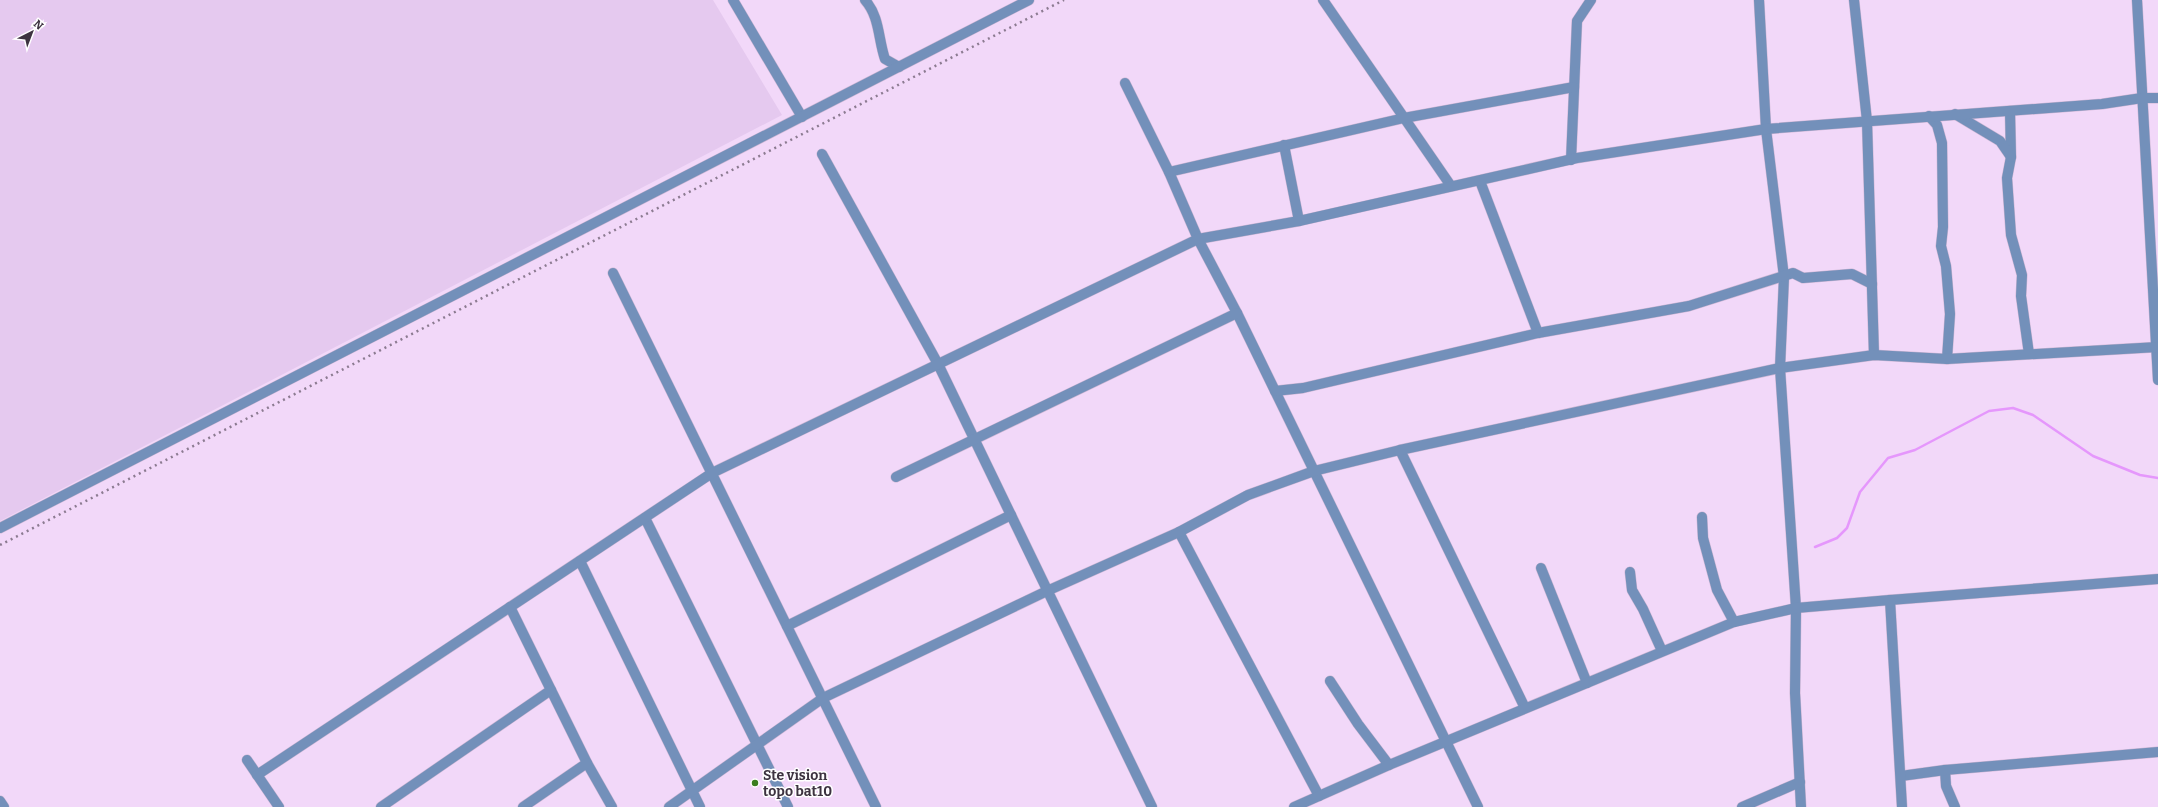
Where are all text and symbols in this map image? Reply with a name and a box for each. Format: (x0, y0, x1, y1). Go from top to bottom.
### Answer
north arrow (12, 12, 52, 52)
text: N (31, 17, 46, 33)
place label: Ste vision topo bat10 (763, 767, 832, 800)
marker: Ste vision topo bat10 (750, 778, 760, 788)

